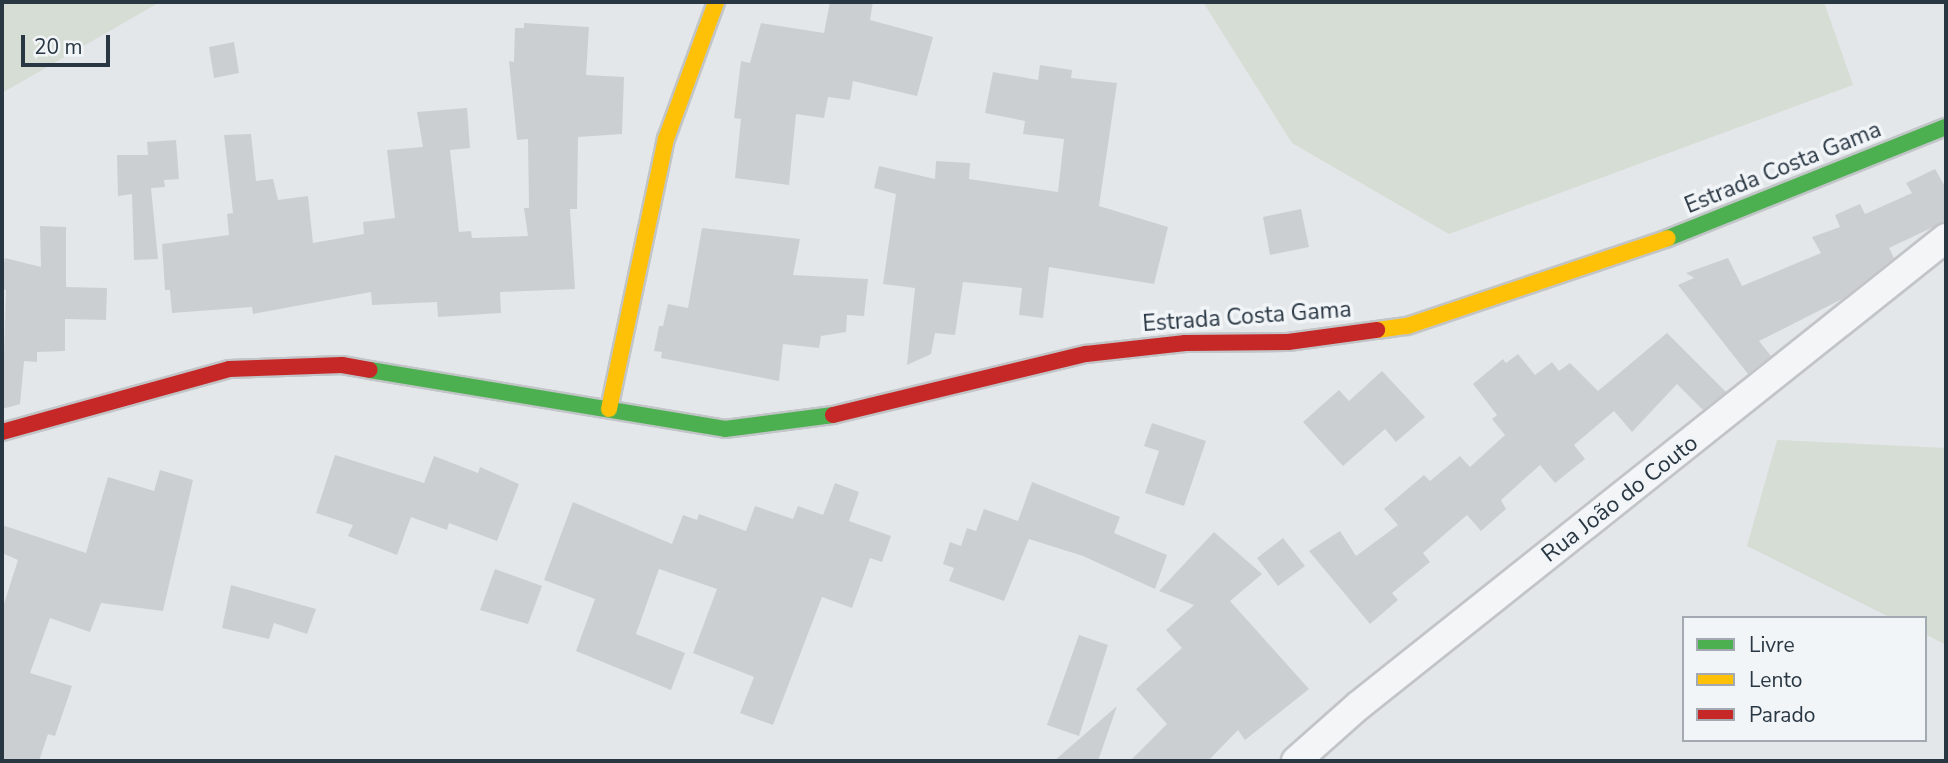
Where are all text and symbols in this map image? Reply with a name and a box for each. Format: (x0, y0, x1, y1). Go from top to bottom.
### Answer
scale bar (24, 21, 114, 65)
text: 20 m (34, 33, 83, 61)
street label: Estrada Costa Gama (1681, 116, 1885, 220)
street label: Estrada Costa Gama (1142, 296, 1352, 338)
street label: Rua João do Couto (1536, 429, 1704, 569)
legend (1682, 616, 1927, 742)
text: Livre (1749, 631, 1795, 659)
text: Lento (1749, 666, 1802, 694)
text: Parado (1749, 701, 1815, 729)

